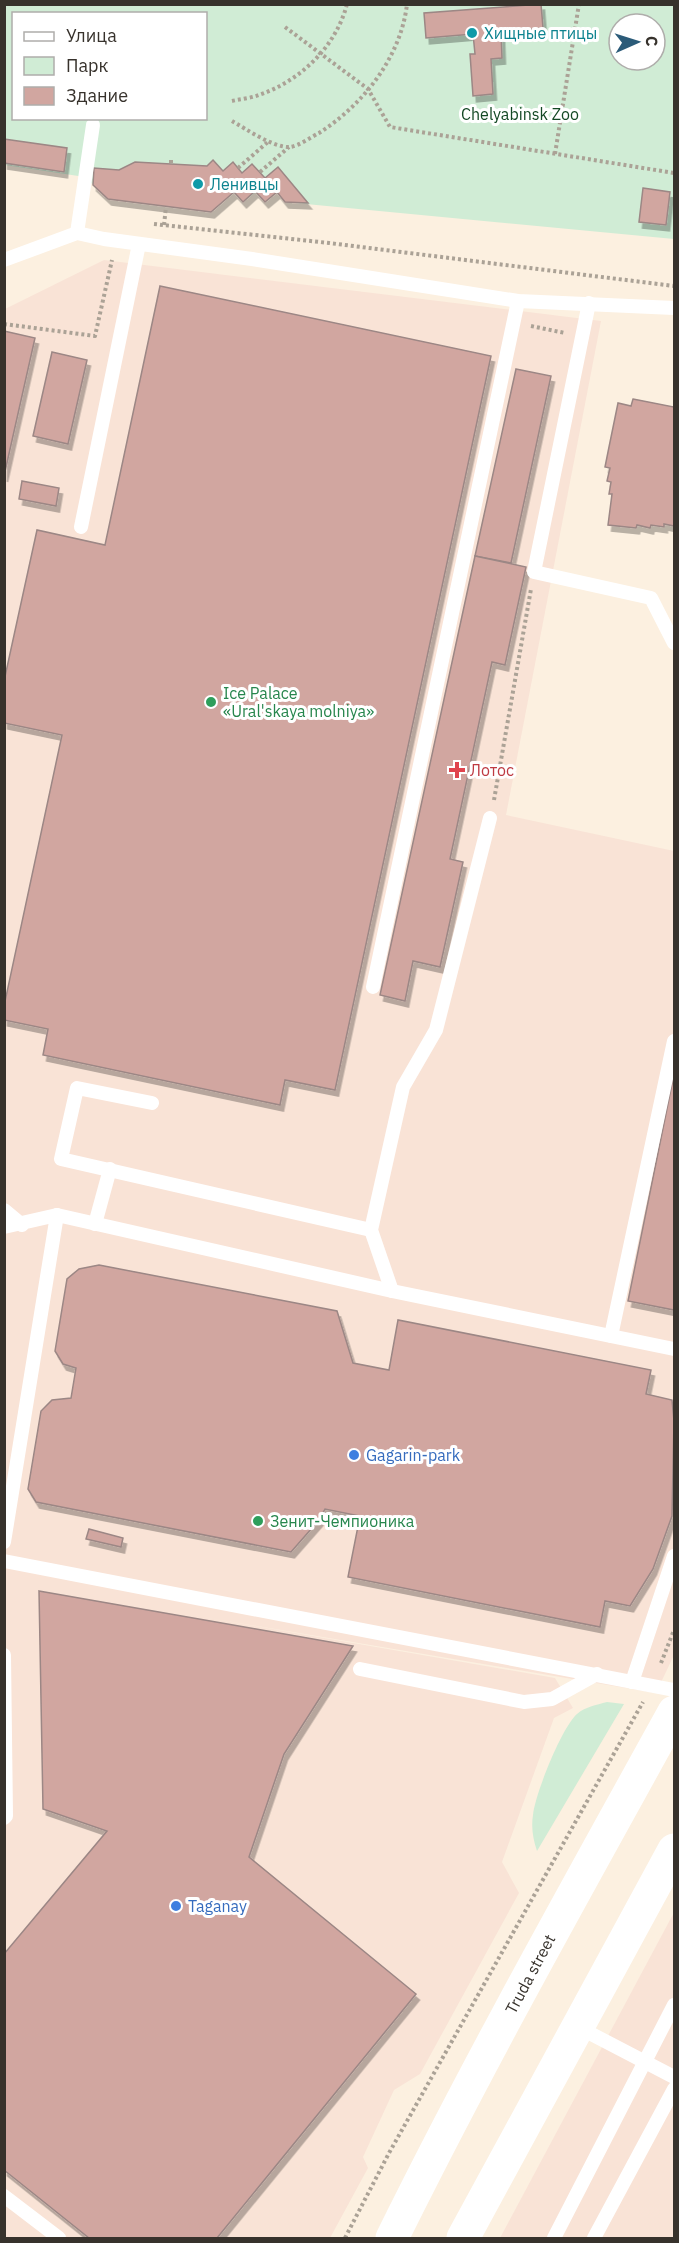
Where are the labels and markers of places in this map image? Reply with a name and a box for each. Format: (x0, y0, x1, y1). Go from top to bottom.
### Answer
place label: Хищные птицы (484, 23, 597, 43)
marker: Хищные птицы (465, 26, 479, 40)
place label: Ленивцы (210, 174, 279, 194)
marker: Ленивцы (191, 177, 205, 191)
place label: Ice Palace «Ural'skaya molniya» (223, 683, 374, 721)
marker: Ice Palace «Ural'skaya molniya» (204, 695, 218, 709)
place label: Лотос (470, 760, 514, 780)
marker: Лотос (448, 761, 466, 779)
place label: Gagarin-park (366, 1445, 461, 1465)
marker: Gagarin-park (347, 1448, 361, 1462)
place label: Зенит-Чемпионика (270, 1511, 415, 1531)
marker: Зенит-Чемпионика (251, 1514, 265, 1528)
place label: Taganay (188, 1896, 247, 1916)
marker: Taganay (169, 1899, 183, 1913)

